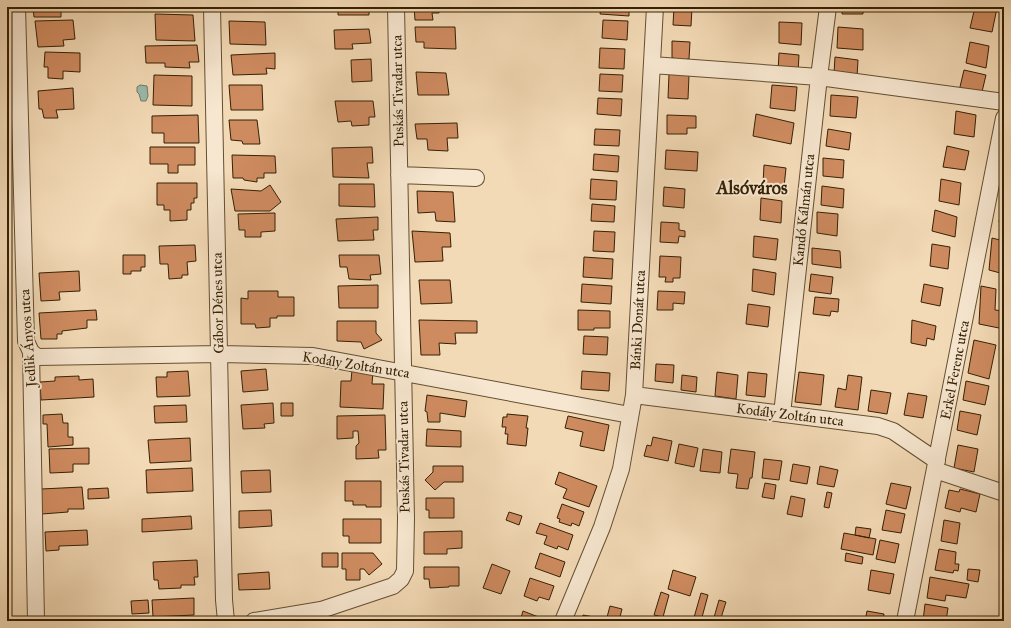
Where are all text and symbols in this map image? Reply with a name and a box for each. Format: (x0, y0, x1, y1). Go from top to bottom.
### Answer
street label: Puskás Tivadar utca (389, 35, 407, 147)
street label: Kandó Kálmán utca (790, 153, 818, 267)
district label: Alsóváros (715, 177, 788, 199)
street label: Gábor Dénes utca (209, 252, 227, 354)
street label: Bánki Donát utca (627, 270, 649, 370)
street label: Jedlik Ányos utca (14, 288, 41, 390)
street label: Erkel Ferenc utca (937, 319, 973, 421)
street label: Kodály Zoltán utca (301, 348, 411, 382)
street label: Kodály Zoltán utca (735, 400, 845, 430)
street label: Puskás Tivadar utca (395, 401, 413, 513)

